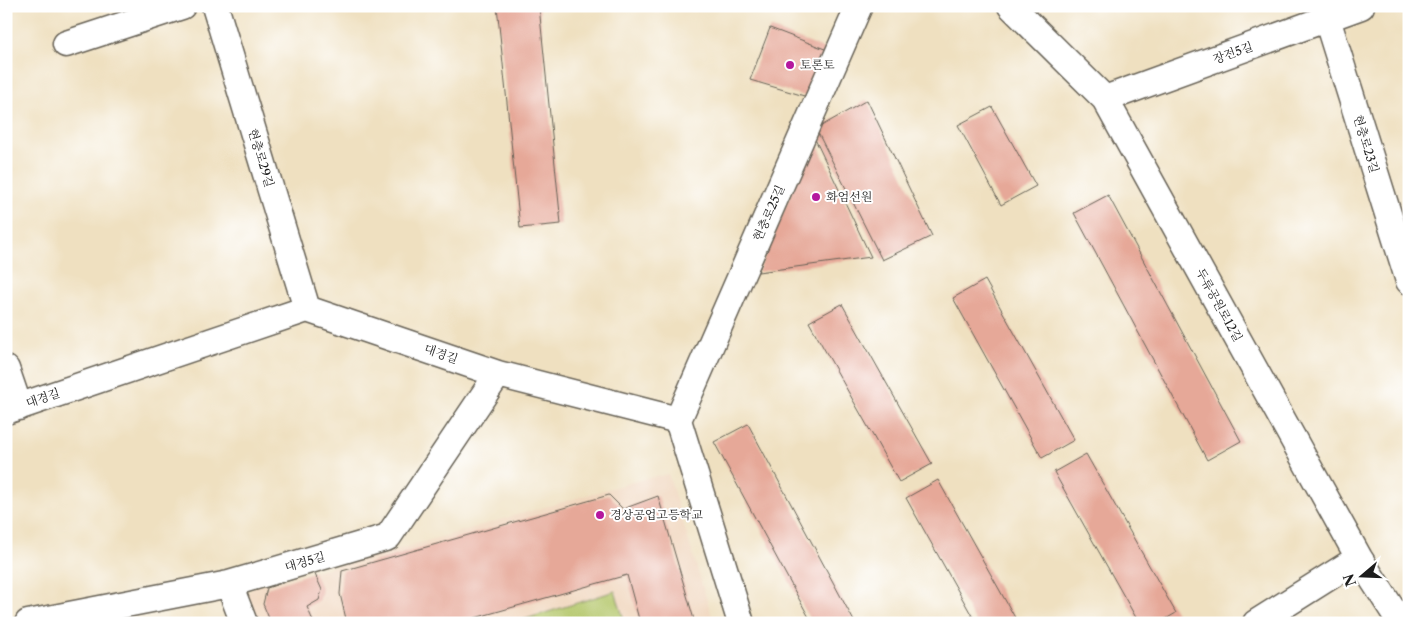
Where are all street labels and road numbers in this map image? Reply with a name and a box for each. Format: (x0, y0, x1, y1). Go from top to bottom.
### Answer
street label: 장전5길 (1211, 38, 1255, 67)
street label: 현충로23길 (1351, 113, 1382, 175)
street label: 현충로29길 (245, 127, 277, 189)
street label: 현충로25길 (750, 182, 788, 243)
street label: 두류공원로12길 (1193, 265, 1246, 344)
street label: 대경길 (422, 341, 460, 366)
street label: 대경길 (24, 385, 62, 410)
street label: 대경5길 (283, 549, 327, 574)

